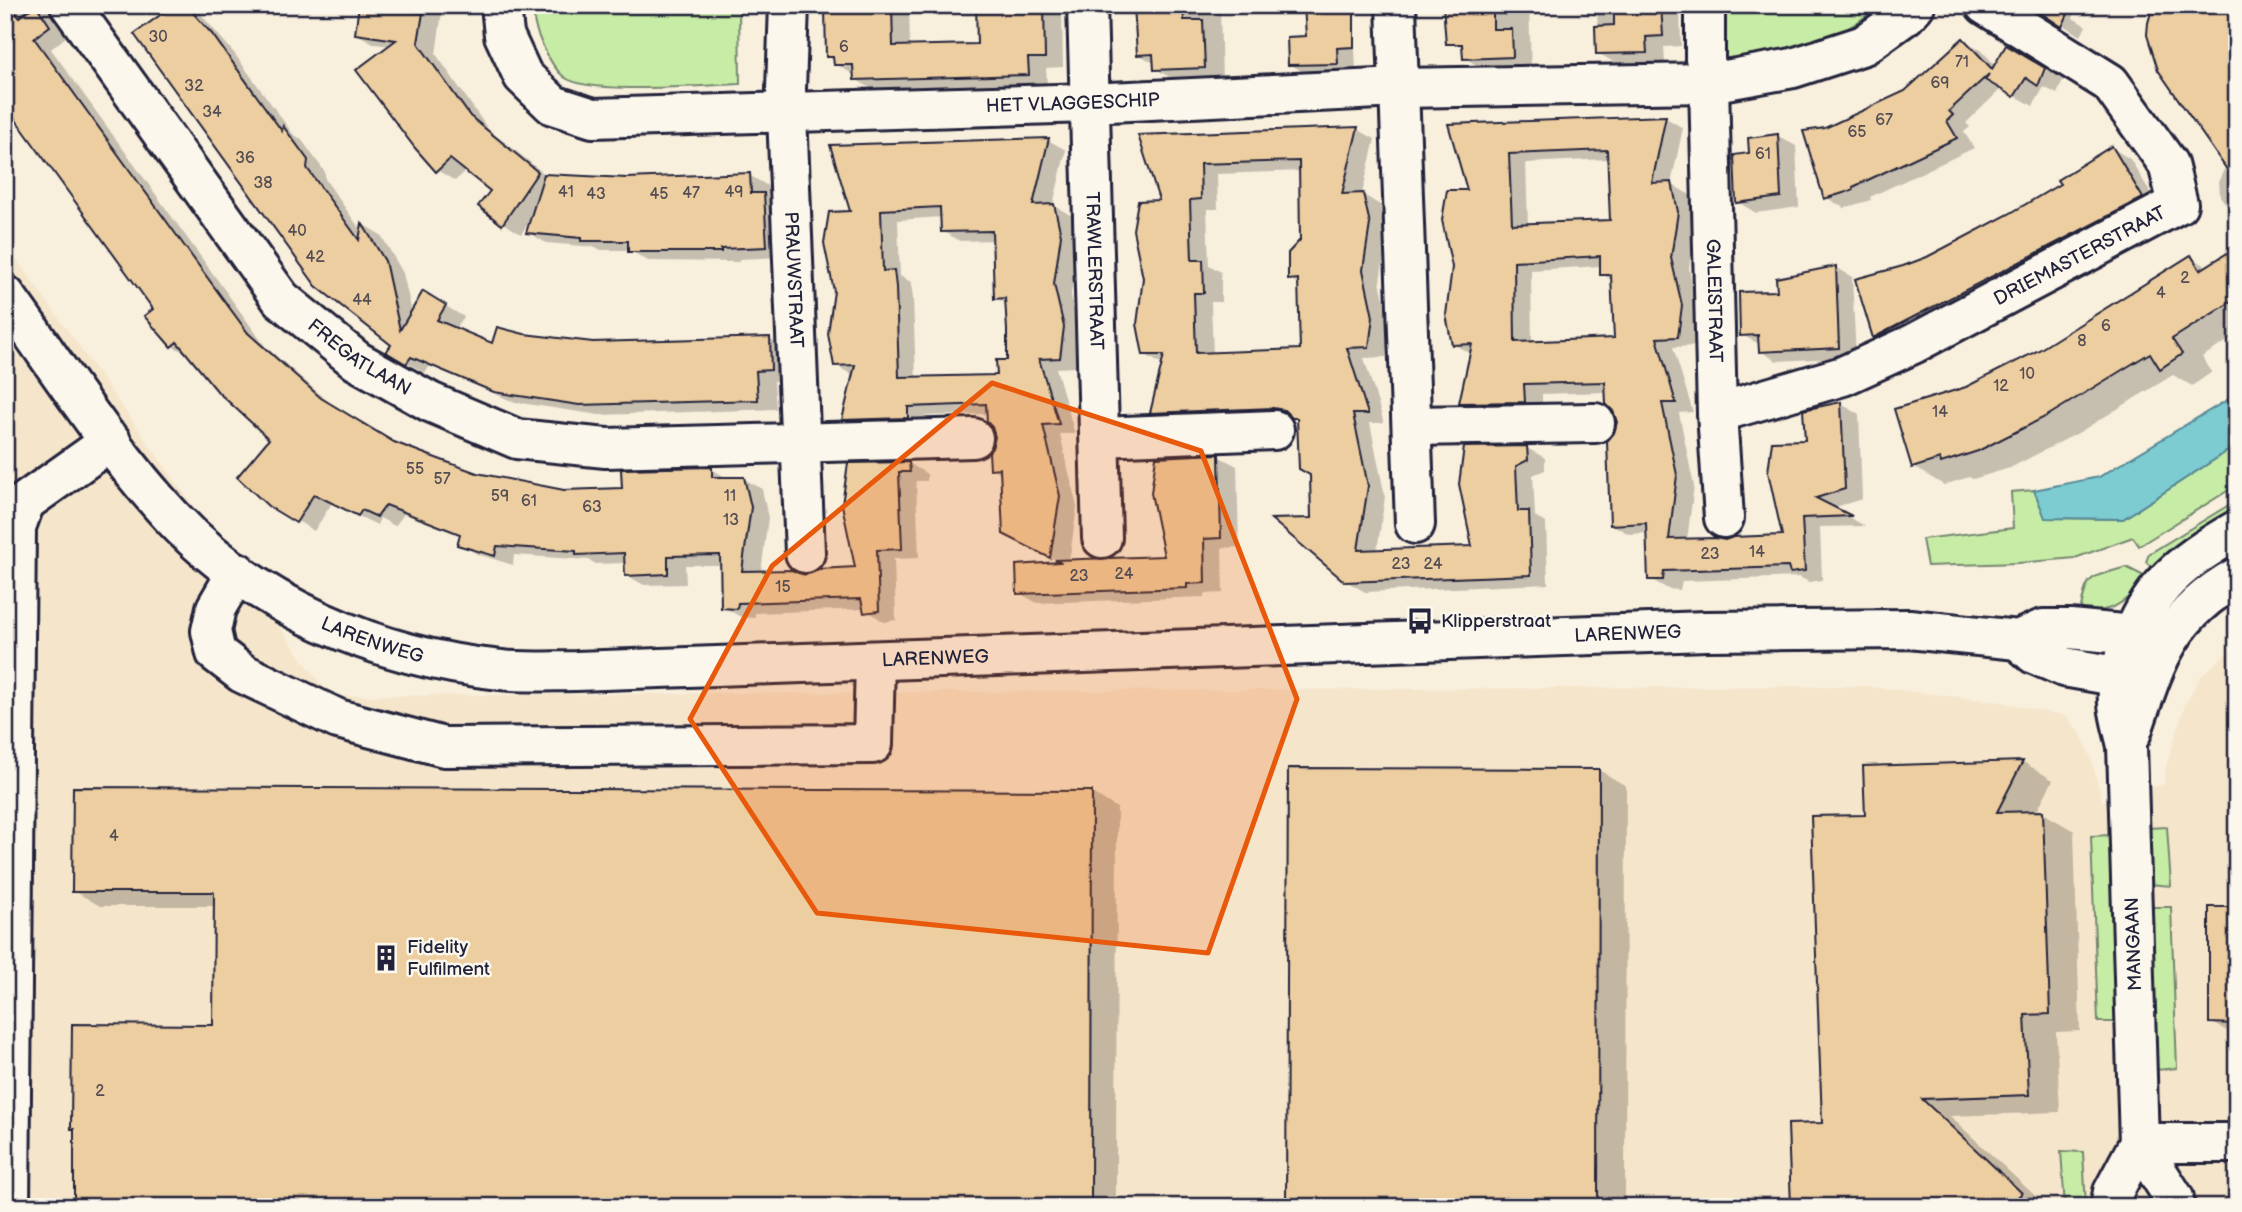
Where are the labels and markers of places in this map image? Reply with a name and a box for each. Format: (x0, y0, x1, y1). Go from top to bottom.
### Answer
bus stop icon: Klipperstraat (1405, 606, 1435, 636)
place label: Klipperstraat (1441, 610, 1551, 633)
place label: Fidelity Fulfilment (407, 936, 490, 981)
building icon: Fidelity Fulfilment (371, 943, 401, 973)

